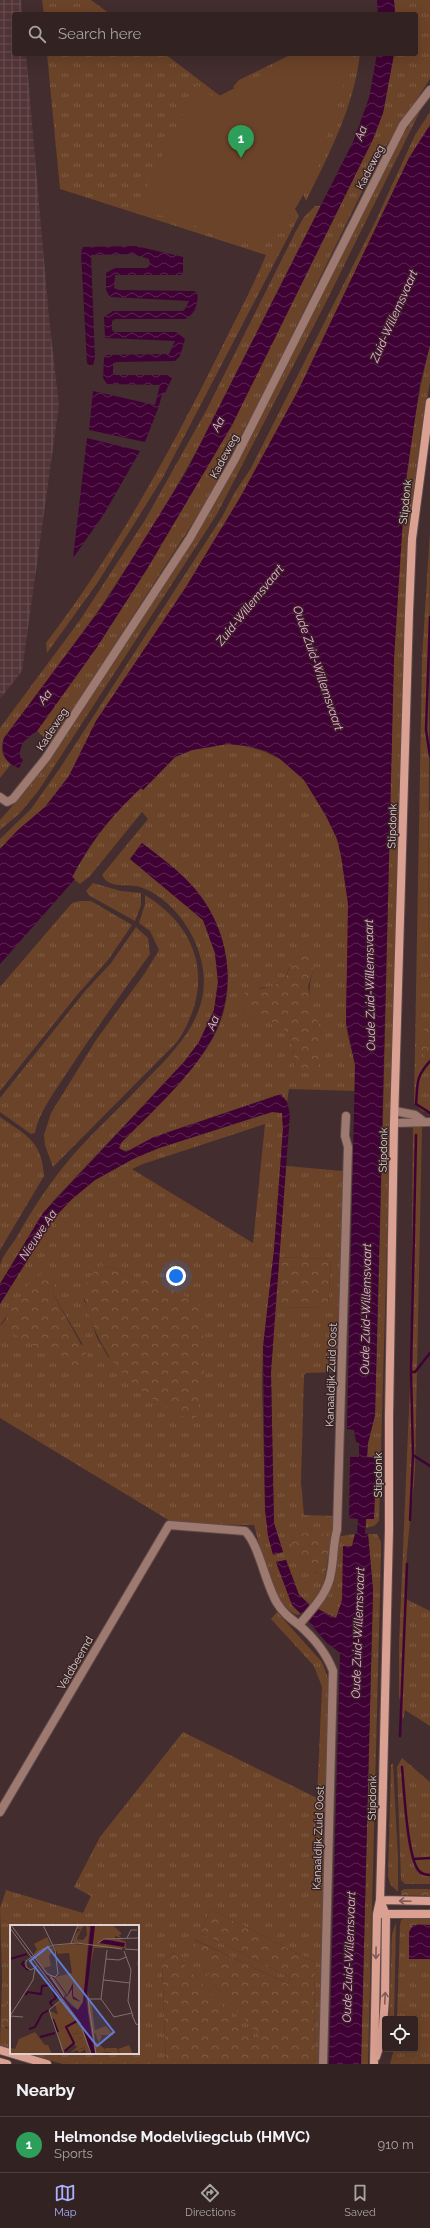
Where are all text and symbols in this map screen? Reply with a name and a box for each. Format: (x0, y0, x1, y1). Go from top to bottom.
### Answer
search box (12, 12, 418, 56)
icon: search (26, 23, 48, 45)
text: Search here (58, 25, 141, 43)
water label: Aa (351, 124, 370, 143)
pin: 1 (228, 125, 254, 158)
street label: Kadeweg (354, 143, 387, 192)
water label: Zuid-Willemsvaart (367, 268, 421, 365)
water label: Aa (208, 414, 228, 435)
street label: Kadeweg (207, 432, 241, 481)
street label: Stipdonk (397, 479, 414, 525)
water label: Zuid-Willemsvaart (213, 562, 287, 649)
water label: Oude Zuid-Willemsvaart (290, 604, 346, 733)
water label: Aa (34, 687, 55, 708)
street label: Kadeweg (34, 706, 71, 753)
street label: Stipdonk (385, 803, 400, 849)
water label: Oude Zuid-Willemsvaart (362, 919, 378, 1051)
water label: Aa (203, 1014, 222, 1033)
street label: Stipdonk (377, 1127, 390, 1173)
water label: Nieuwe Aa (16, 1207, 60, 1263)
water label: Oude Zuid-Willemsvaart (358, 1243, 374, 1375)
your location (166, 1266, 186, 1286)
street label: Kanaaldijk Zuid Oost (323, 1323, 340, 1427)
street label: Stipdonk (372, 1452, 385, 1498)
water label: Oude Zuid-Willemsvaart (349, 1567, 367, 1699)
street label: Veldbeemd (55, 1634, 96, 1692)
street label: Stipdonk (366, 1775, 379, 1821)
street label: Kanaaldijk Zuid Oost (310, 1786, 327, 1890)
water label: Oude Zuid-Willemsvaart (340, 1891, 358, 2023)
one-way arrow (399, 1897, 412, 1904)
inset map (10, 1925, 139, 2054)
one-way arrow (372, 1946, 380, 1959)
one-way arrow (381, 1992, 388, 2005)
map controls (382, 2016, 418, 2052)
button: locate (382, 2016, 418, 2052)
text: Nearby (16, 2080, 75, 2100)
text: Helmondse Modelvliegclub (HMVC) (54, 2128, 310, 2146)
text: 1 (26, 2137, 32, 2152)
text: 910 m (378, 2137, 414, 2152)
text: Sports (54, 2146, 93, 2161)
tab: Map (54, 2182, 77, 2219)
tab: Directions (185, 2182, 236, 2219)
tab: Saved (344, 2182, 376, 2219)

